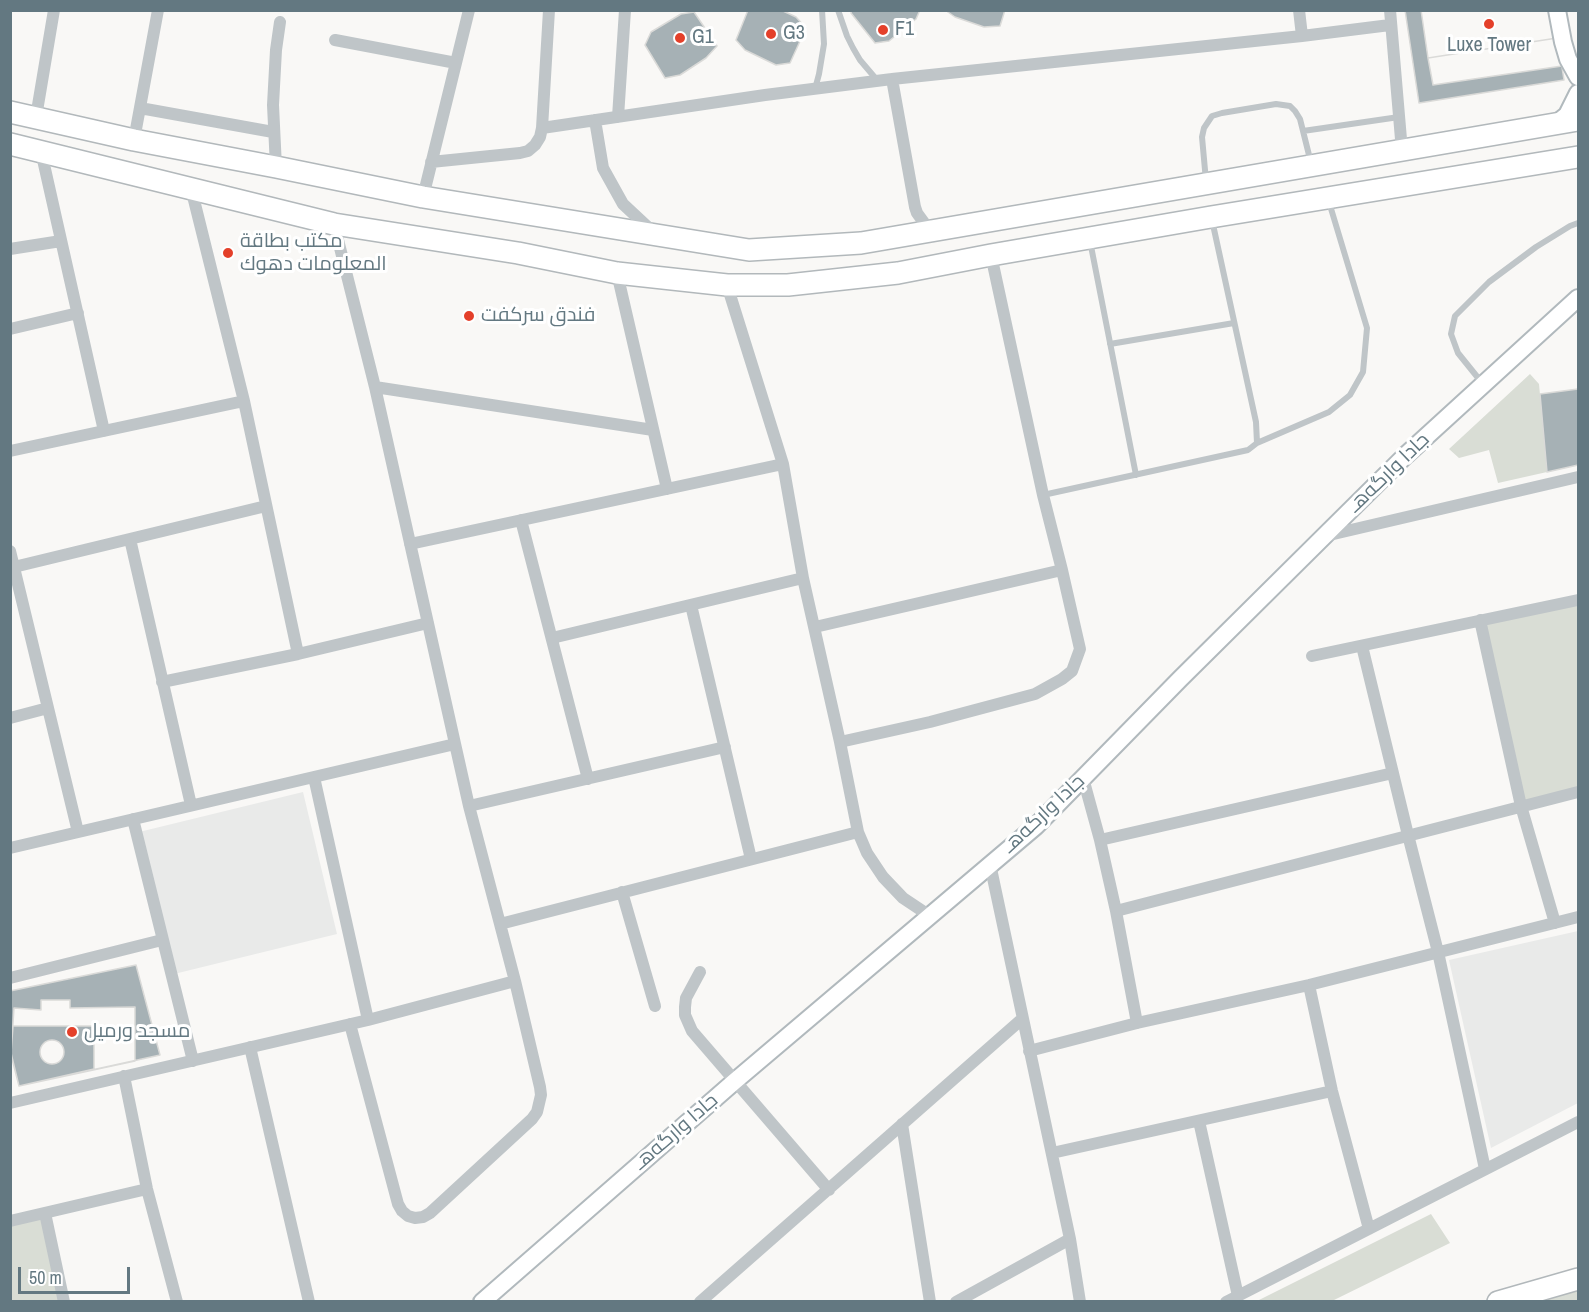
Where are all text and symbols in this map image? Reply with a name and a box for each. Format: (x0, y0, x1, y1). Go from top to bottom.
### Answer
marker: Luxe Tower (1482, 17, 1496, 31)
place label: F1 (895, 18, 914, 42)
place label: G3 (783, 22, 805, 46)
marker: F1 (876, 23, 890, 37)
place label: G1 (692, 26, 714, 50)
marker: G3 (764, 27, 778, 41)
marker: G1 (673, 31, 687, 45)
place label: Luxe Tower (1447, 34, 1531, 58)
place label: مكتب بطاقة المعلومات دهوك (240, 230, 387, 277)
marker: مكتب بطاقة المعلومات دهوك (221, 246, 235, 260)
place label: فندق سركفت (481, 304, 595, 328)
marker: فندق سركفت (462, 309, 476, 323)
street label: جادا وارگه‌هـ (1343, 428, 1435, 518)
street label: جادا وارگه‌هـ (998, 770, 1090, 858)
place label: مسجد ورميل (84, 1020, 190, 1044)
marker: مسجد ورميل (65, 1025, 79, 1039)
street label: جادا وارگه‌هـ (629, 1089, 723, 1175)
scale bar (21, 1255, 134, 1293)
text: 50 m (29, 1265, 62, 1290)

